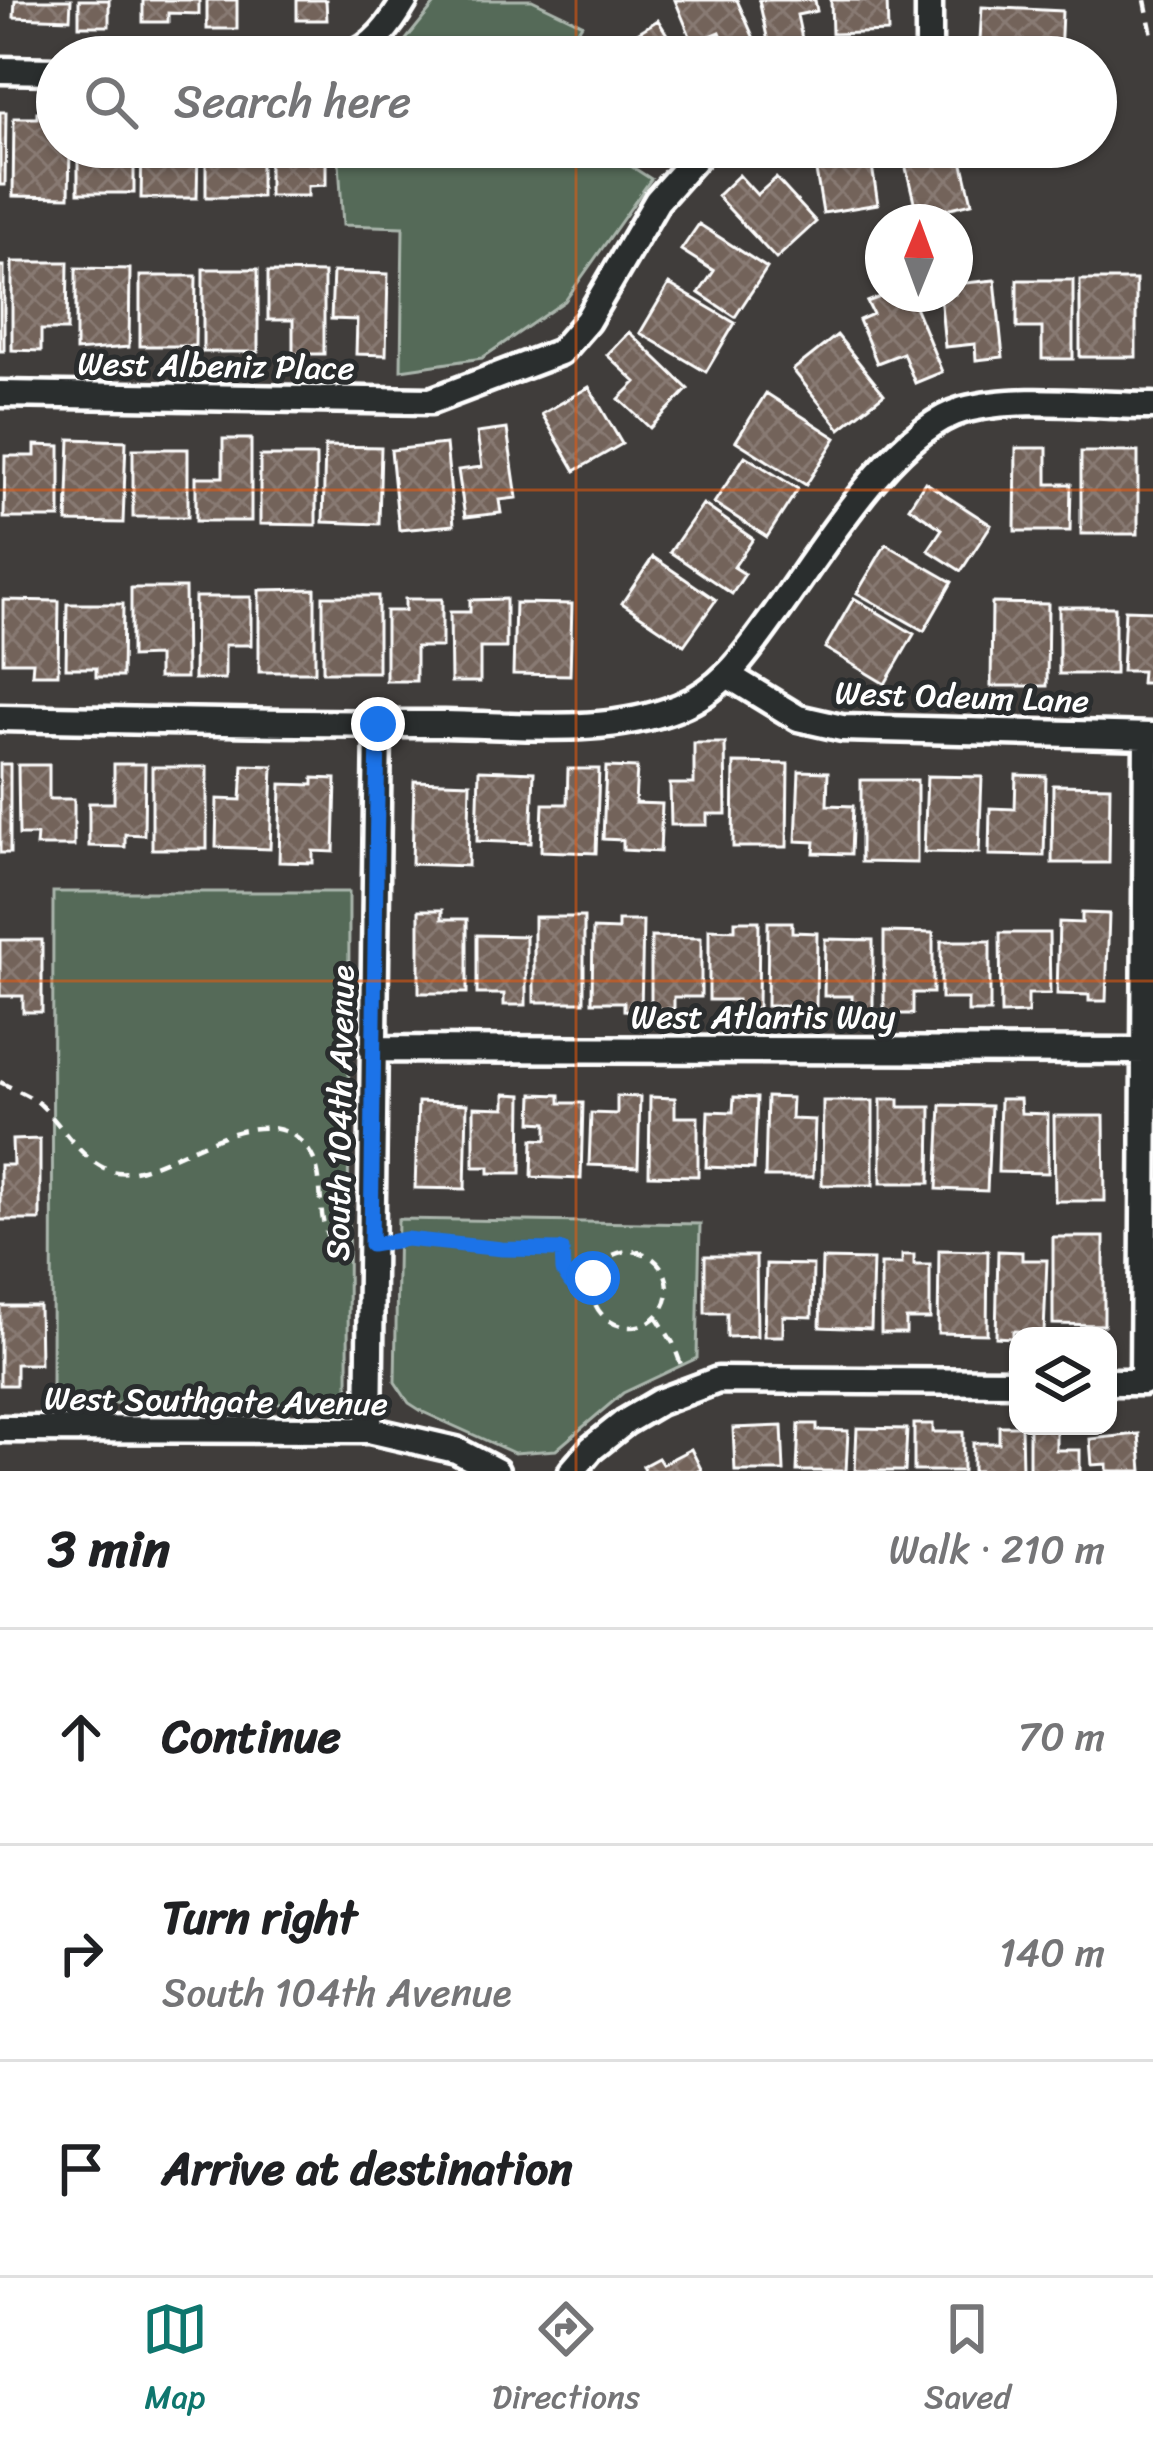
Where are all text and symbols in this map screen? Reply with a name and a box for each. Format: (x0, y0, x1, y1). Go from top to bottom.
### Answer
search box (36, 36, 1117, 168)
text: Search here (174, 62, 411, 142)
icon: search (78, 69, 144, 135)
north arrow (865, 204, 973, 312)
street label: West Albeniz Place (77, 335, 355, 397)
street label: West Odeum Lane (834, 664, 1090, 730)
route end (351, 697, 405, 751)
street label: South 104th Avenue (308, 965, 372, 1261)
street label: West Atlantis Way (631, 988, 896, 1046)
route start (566, 1251, 620, 1305)
map controls (1009, 1327, 1117, 1435)
button: layers (1009, 1327, 1117, 1435)
street label: West Southgate Avenue (44, 1369, 388, 1433)
text: 3 min (48, 1504, 170, 1594)
text: Walk · 210 m (889, 1515, 1105, 1584)
text: Continue (162, 1697, 341, 1777)
text: 70 m (1018, 1702, 1105, 1771)
icon: ahead (48, 1704, 114, 1770)
text: Turn right (162, 1878, 357, 1958)
text: 140 m (999, 1918, 1105, 1987)
icon: right (48, 1920, 114, 1986)
text: South 104th Avenue (162, 1958, 512, 2027)
text: Arrive at destination (162, 2129, 572, 2209)
icon: arrive (48, 2136, 114, 2202)
tab: Map (142, 2296, 208, 2426)
tab: Directions (492, 2296, 640, 2426)
tab: Saved (924, 2296, 1011, 2426)

